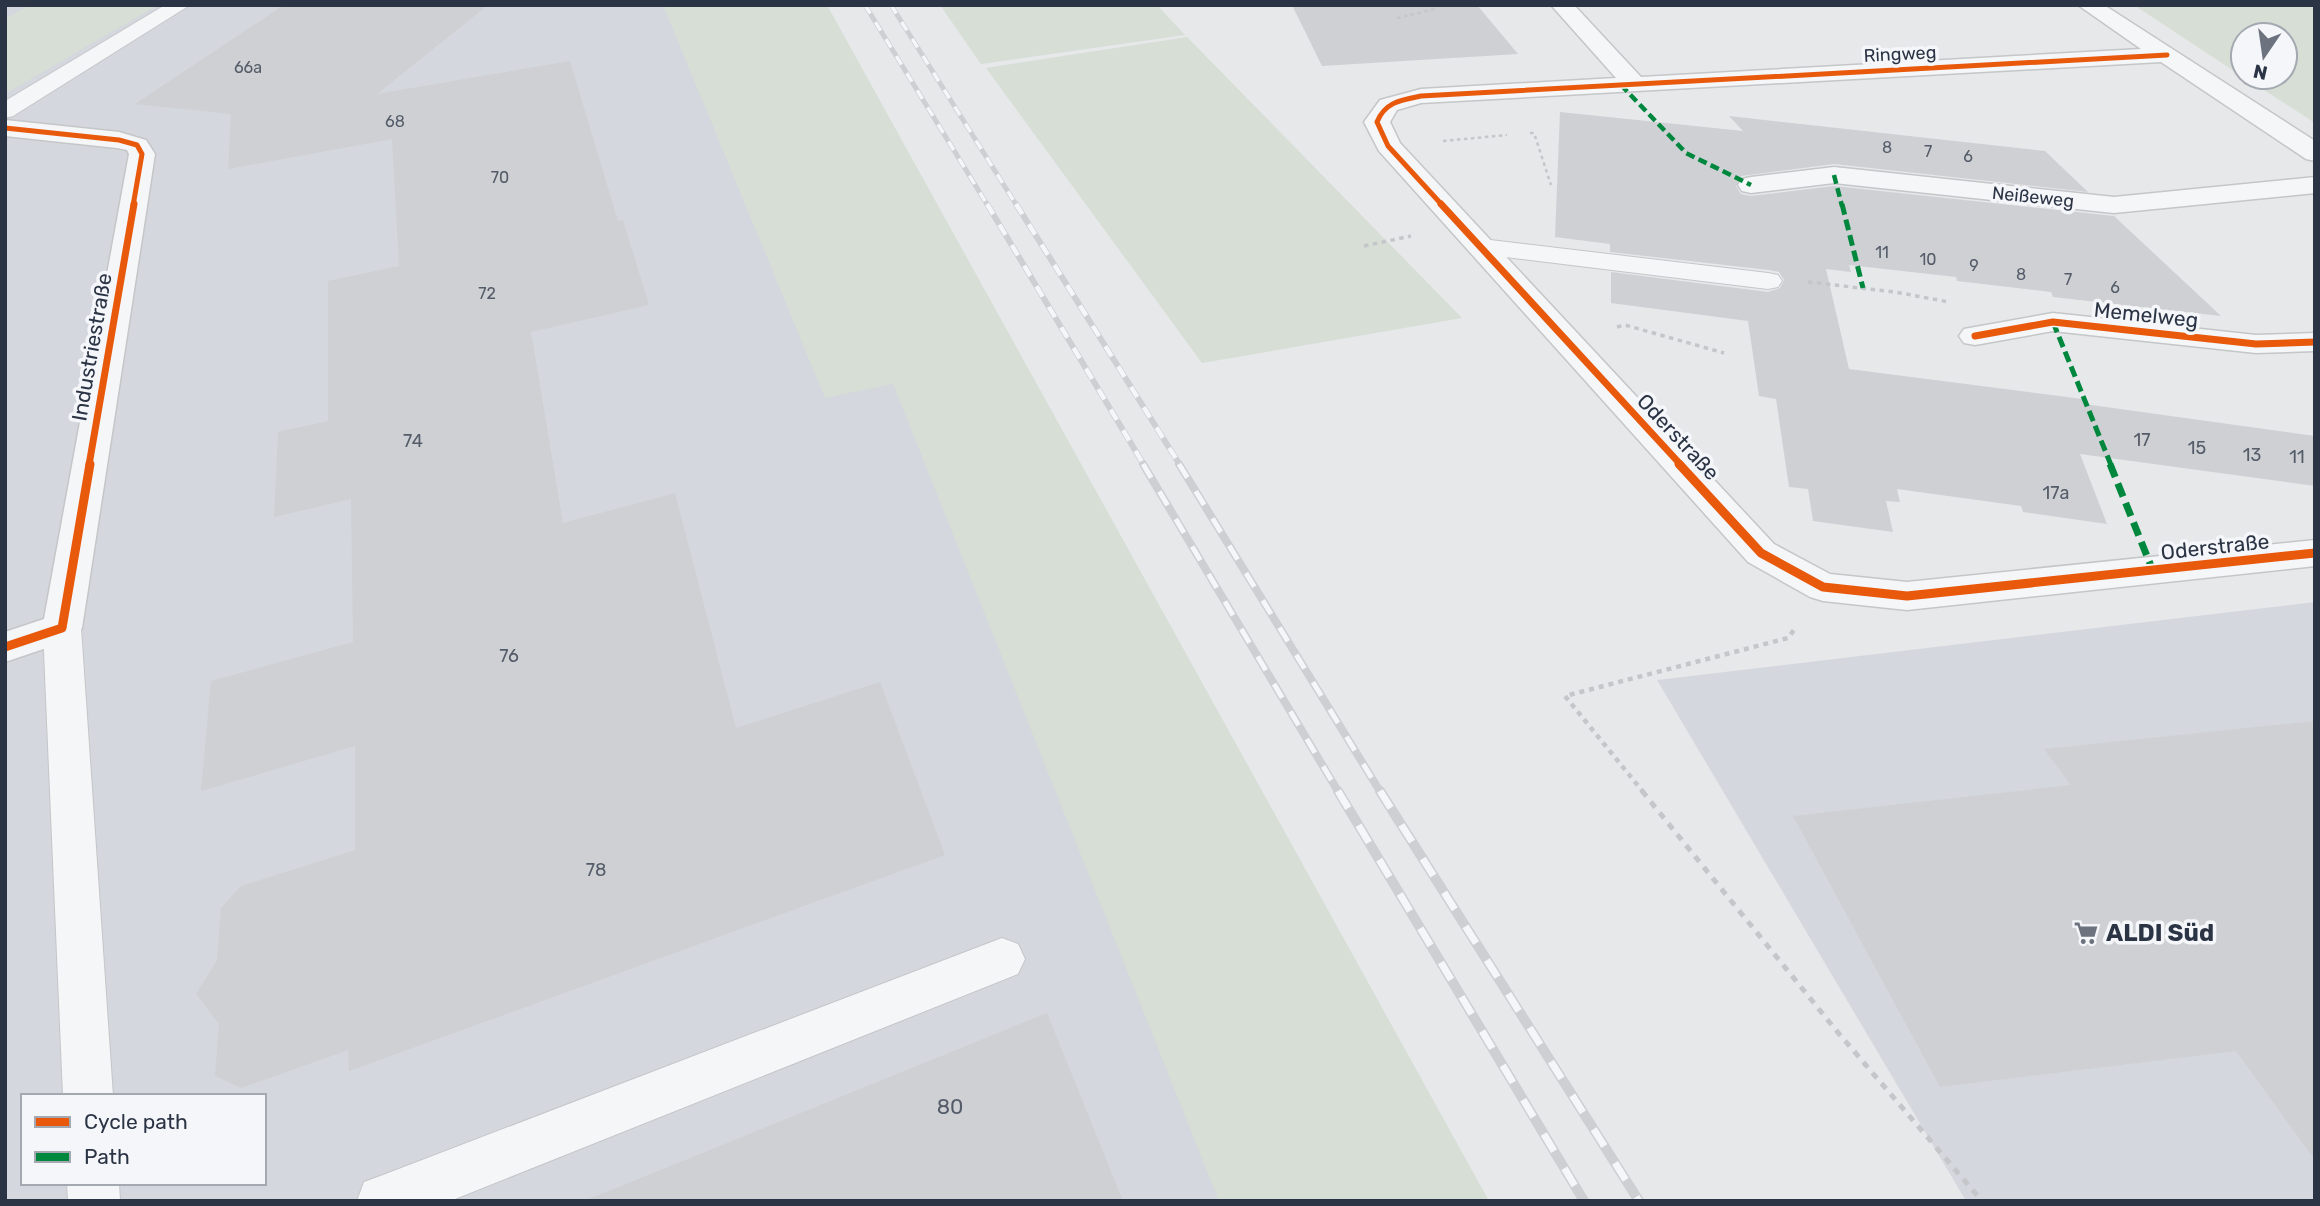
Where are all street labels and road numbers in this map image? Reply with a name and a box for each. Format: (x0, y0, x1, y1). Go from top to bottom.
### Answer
street label: Ringweg (1863, 41, 1937, 67)
street label: Neißeweg (1991, 182, 2075, 212)
street label: Industriestraße (66, 271, 117, 423)
street label: Memelweg (2093, 297, 2199, 332)
street label: Oderstraße (1632, 388, 1725, 485)
street label: Oderstraße (2159, 528, 2270, 565)

